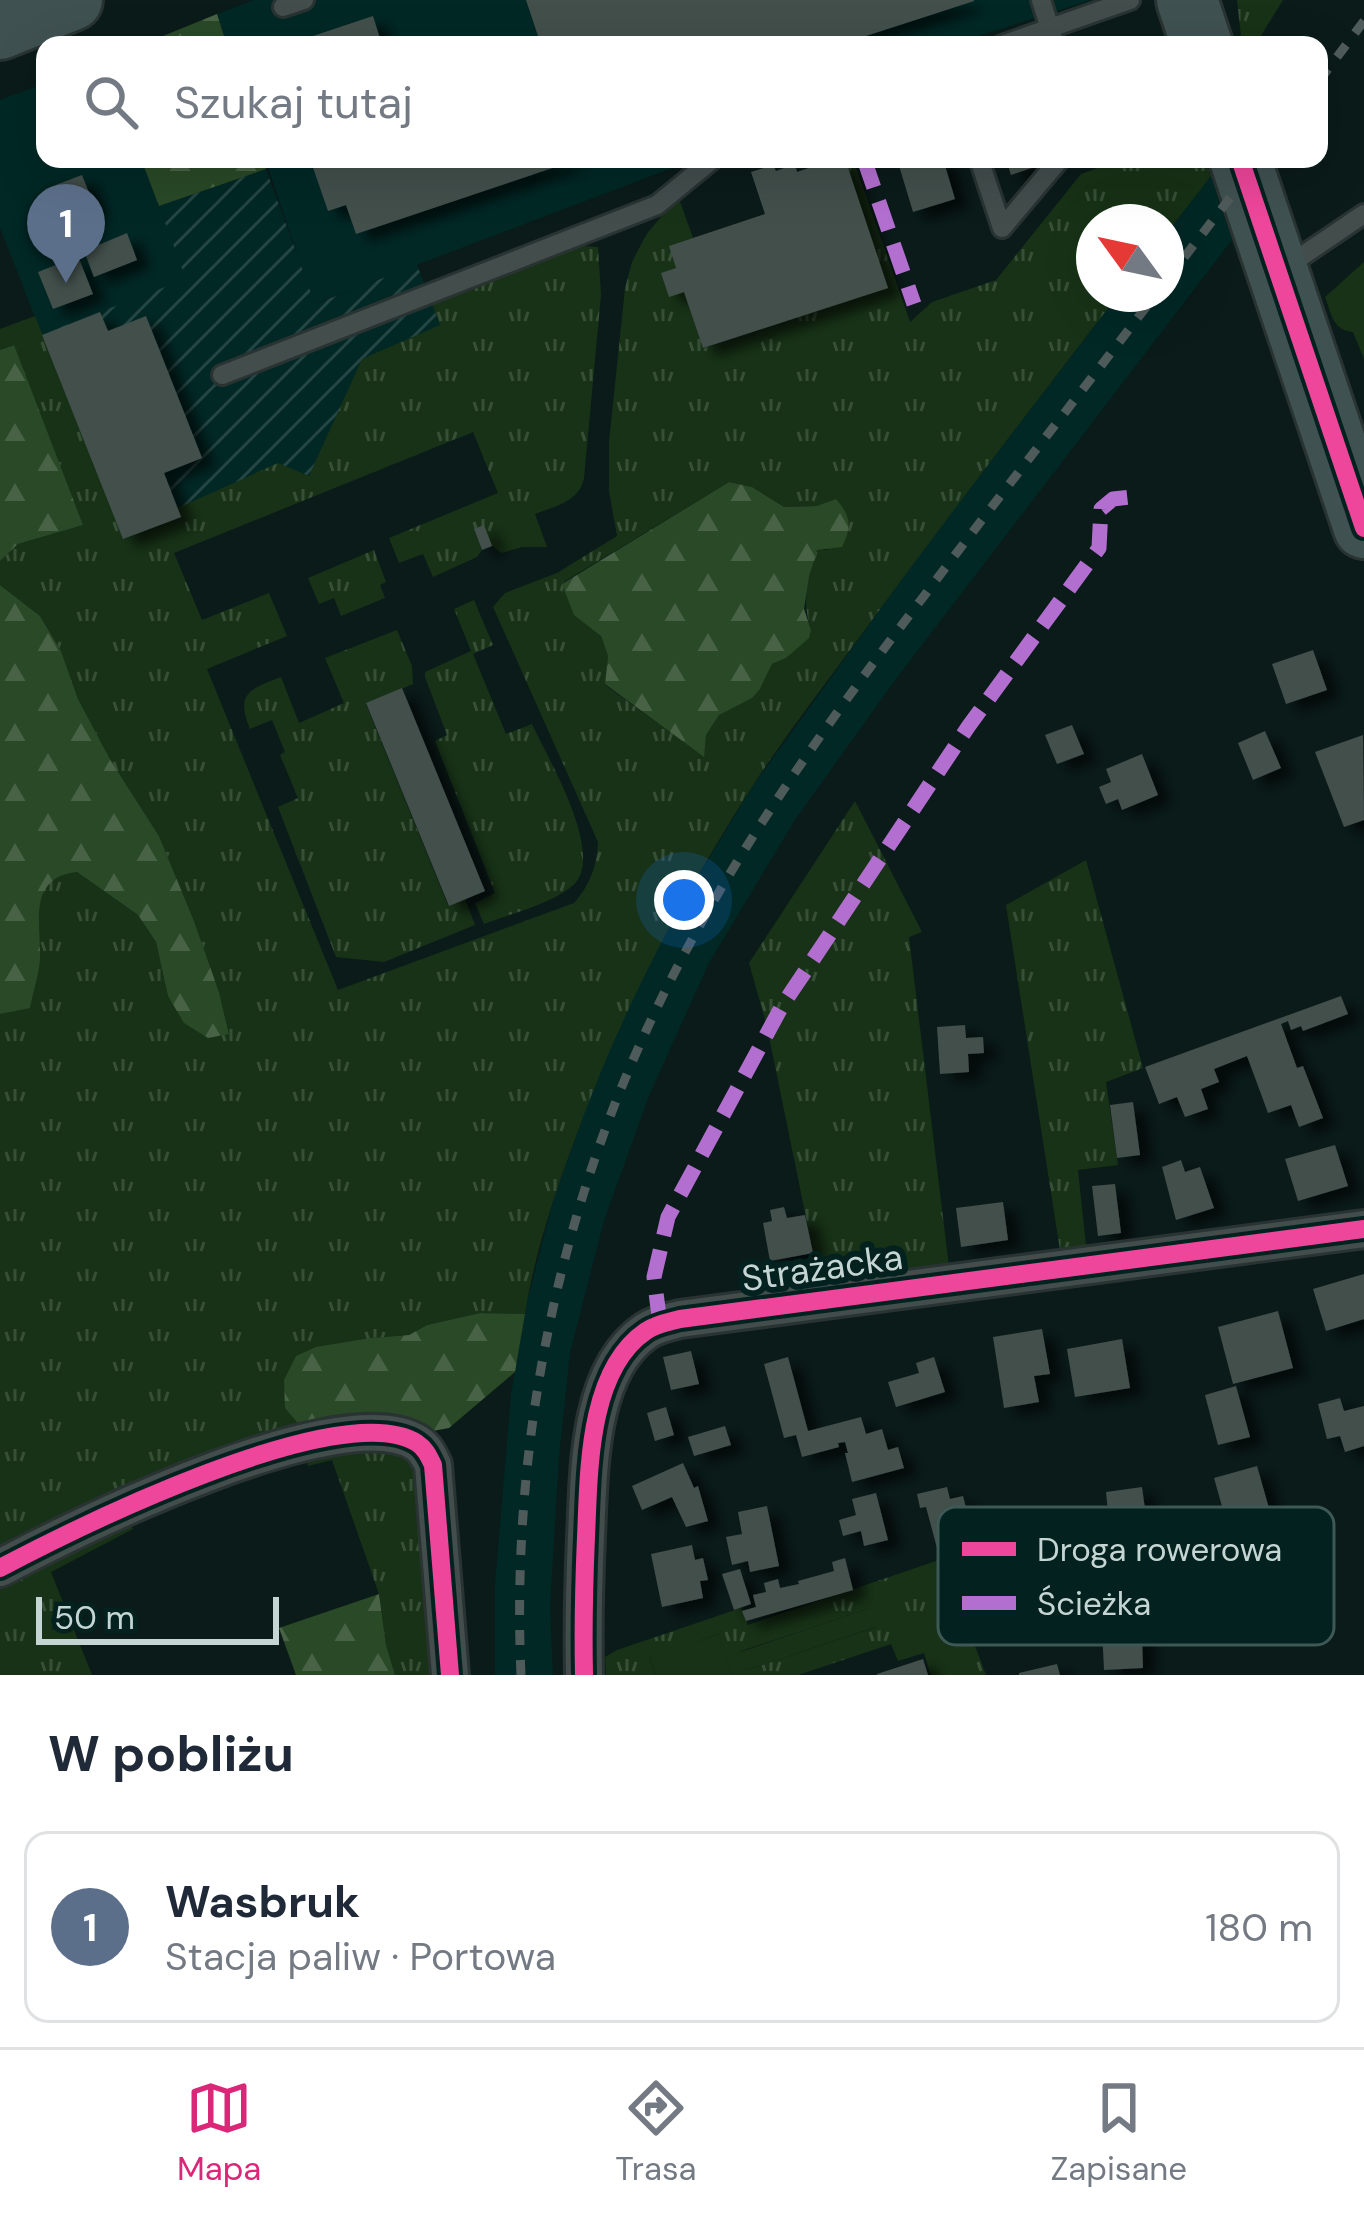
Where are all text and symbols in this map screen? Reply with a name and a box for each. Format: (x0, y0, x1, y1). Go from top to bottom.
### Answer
search box (36, 36, 1328, 168)
icon: search (78, 69, 144, 135)
text: Szukaj tutaj (174, 73, 413, 132)
pin: 1 (27, 184, 105, 283)
north arrow (1076, 204, 1184, 312)
your location (654, 870, 714, 930)
street label: Strażacka (739, 1233, 906, 1302)
legend (938, 1507, 1334, 1645)
text: Droga rowerowa (1037, 1528, 1282, 1571)
text: Ścieżka (1037, 1582, 1151, 1625)
scale bar (36, 1591, 279, 1644)
text: 50 m (54, 1596, 135, 1639)
text: W pobliżu (48, 1720, 294, 1787)
text: Wasbruk (165, 1872, 360, 1931)
text: 1 (83, 1902, 97, 1953)
text: 180 m (1205, 1902, 1313, 1953)
text: Stacja paliw · Portowa (165, 1931, 556, 1982)
tab: Mapa (177, 2075, 261, 2190)
tab: Trasa (615, 2075, 697, 2190)
tab: Zapisane (1050, 2075, 1187, 2190)

